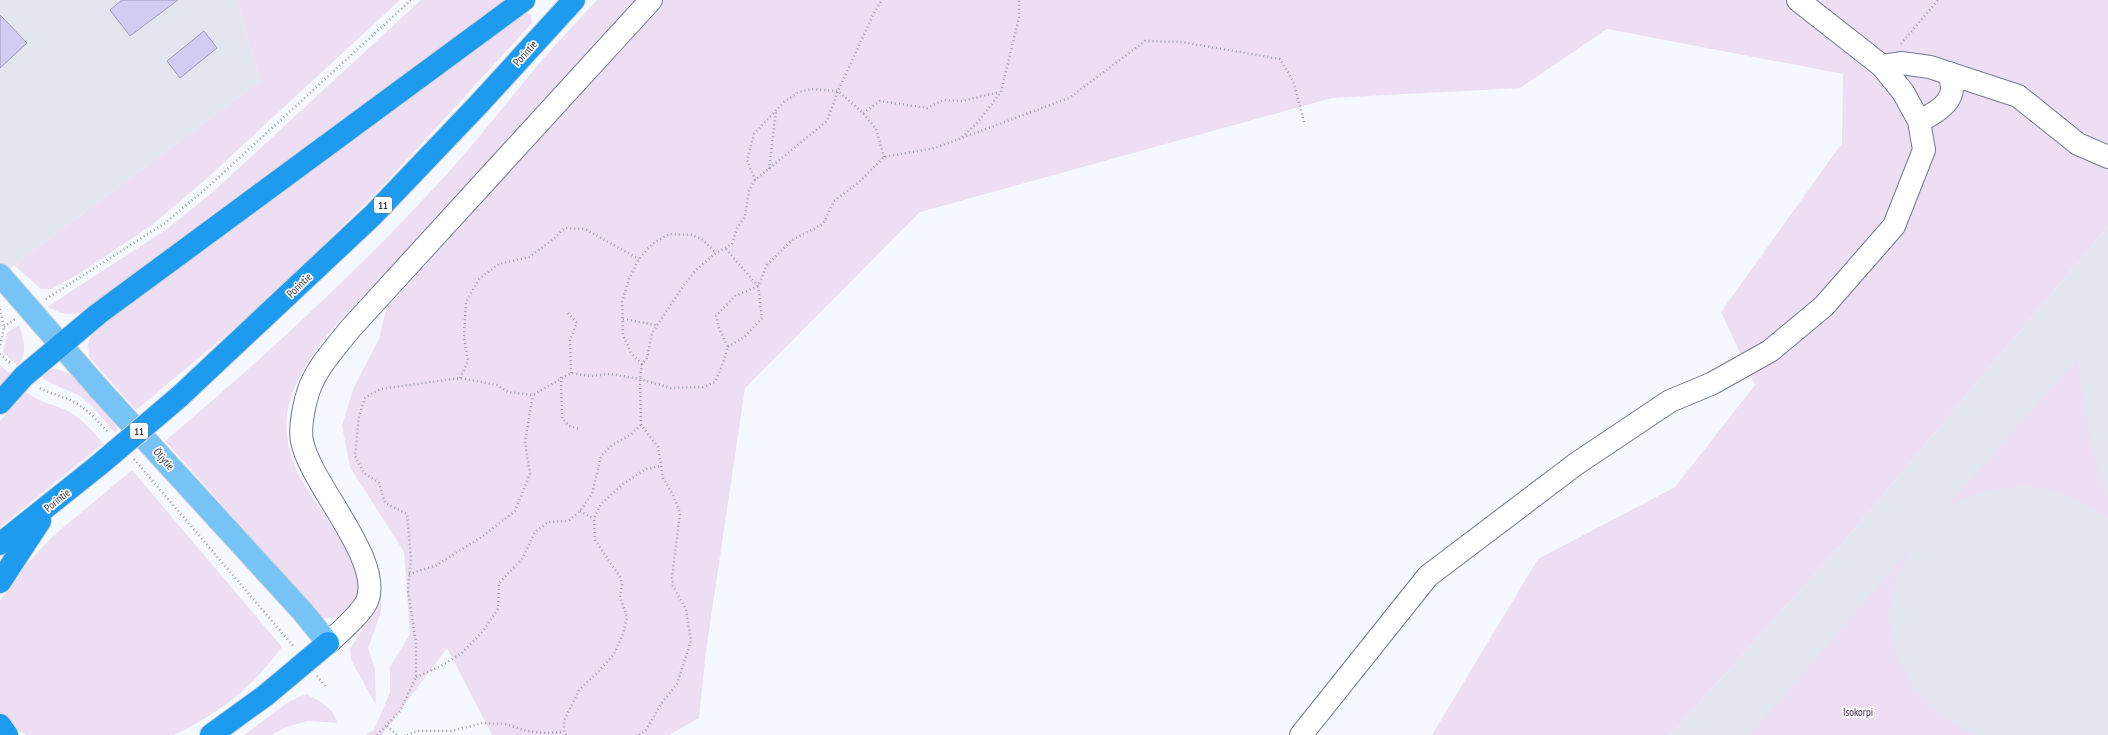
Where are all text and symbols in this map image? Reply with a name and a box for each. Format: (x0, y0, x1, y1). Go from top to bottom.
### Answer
street label: Porintie (510, 37, 540, 69)
road number: 11 (374, 197, 392, 213)
street label: Porintie (283, 269, 315, 300)
road number: 11 (130, 423, 148, 439)
street label: Öljytie (150, 445, 178, 473)
street label: Porintie (41, 485, 73, 515)
park label: Isokorpi (1843, 705, 1873, 719)

